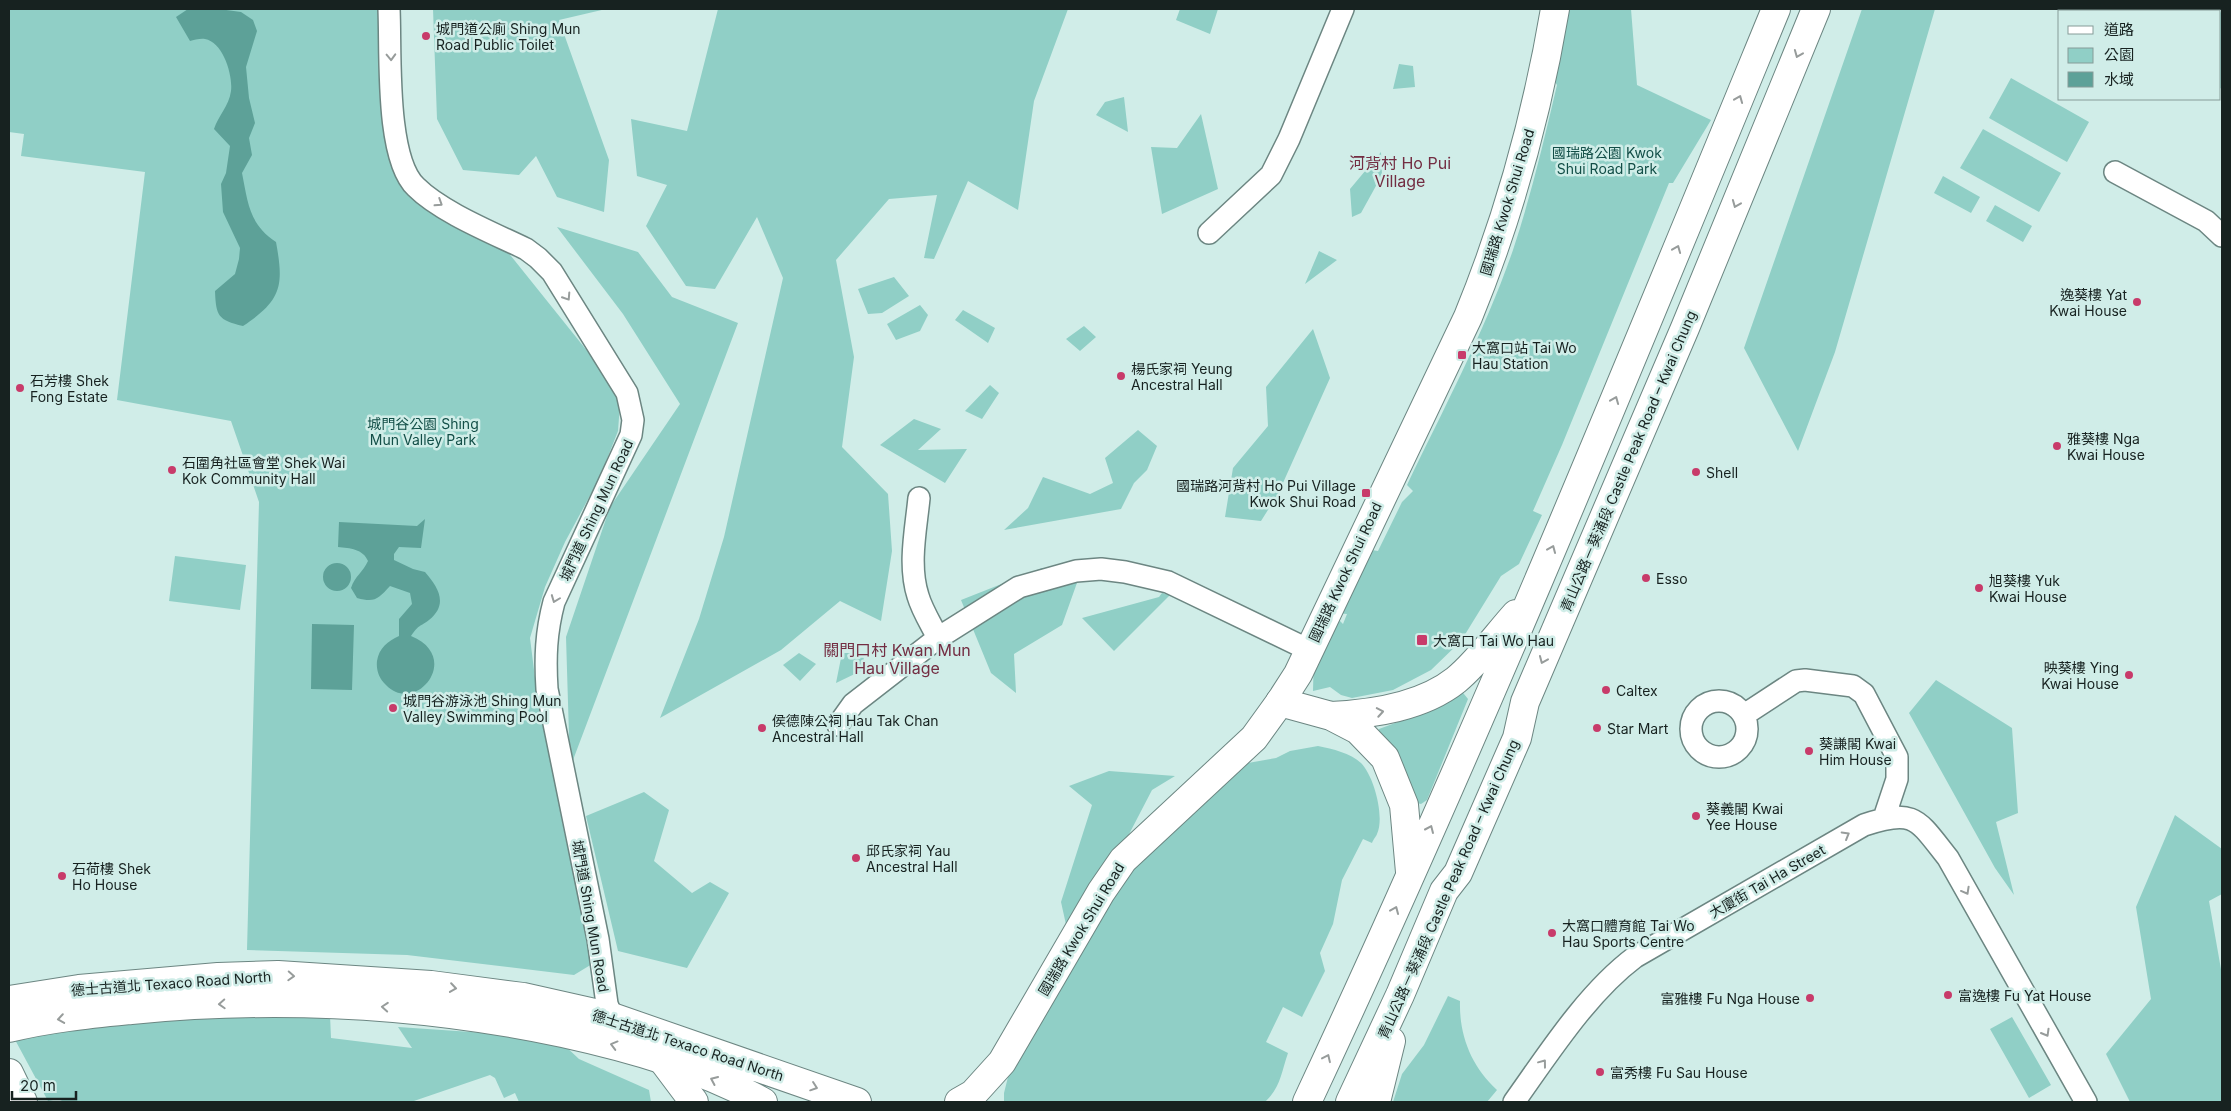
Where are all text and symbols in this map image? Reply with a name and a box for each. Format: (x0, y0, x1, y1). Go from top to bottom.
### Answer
legend (2058, 10, 2221, 100)
place label: 城門道公廁 Shing Mun Road Public Toilet (436, 20, 581, 53)
text: 道路 (2104, 20, 2134, 39)
marker: 城門道公廁 Shing Mun Road Public Toilet (420, 30, 432, 42)
text: 公園 (2104, 45, 2134, 64)
one-way arrow (1794, 49, 1804, 58)
one-way arrow (386, 54, 396, 62)
text: 水域 (2104, 70, 2134, 89)
one-way arrow (1733, 95, 1744, 104)
street label: 國瑞路 Kwok Shui Road (1477, 127, 1537, 277)
park label: 國瑞路公園 Kwok Shui Road Park (1552, 144, 1662, 177)
district label: 河背村 Ho Pui Village (1349, 153, 1451, 191)
one-way arrow (433, 197, 442, 207)
one-way arrow (1732, 199, 1742, 208)
one-way arrow (1672, 246, 1682, 254)
place label: 逸葵樓 Yat Kwai House (2049, 286, 2127, 319)
one-way arrow (561, 291, 571, 300)
marker: 逸葵樓 Yat Kwai House (2131, 296, 2143, 308)
street label: 青山公路－葵涌段 Castle Peak Road – Kwai Chung (1557, 308, 1699, 614)
place label: 大窩口站 Tai Wo Hau Station (1472, 339, 1577, 372)
marker: 大窩口站 Tai Wo Hau Station (1456, 349, 1468, 361)
place label: 楊氏家祠 Yeung Ancestral Hall (1131, 360, 1233, 393)
marker: 楊氏家祠 Yeung Ancestral Hall (1115, 370, 1127, 382)
place label: 石芳樓 Shek Fong Estate (30, 372, 109, 405)
marker: 石芳樓 Shek Fong Estate (14, 382, 26, 394)
one-way arrow (1609, 396, 1620, 405)
park label: 城門谷公園 Shing Mun Valley Park (367, 415, 479, 448)
place label: 雅葵樓 Nga Kwai House (2067, 430, 2145, 463)
street label: 城門道 Shing Mun Road (556, 436, 636, 584)
marker: 雅葵樓 Nga Kwai House (2051, 440, 2063, 452)
place label: 石圍角社區會堂 Shek Wai Kok Community Hall (182, 454, 345, 487)
marker: 石圍角社區會堂 Shek Wai Kok Community Hall (166, 464, 178, 476)
place label: Shell (1706, 464, 1738, 481)
marker: Shell (1690, 466, 1702, 478)
place label: 國瑞路河背村 Ho Pui Village Kwok Shui Road (1176, 477, 1356, 510)
marker: 國瑞路河背村 Ho Pui Village Kwok Shui Road (1360, 487, 1372, 499)
street label: 國瑞路 Kwok Shui Road (1305, 499, 1385, 645)
one-way arrow (1546, 545, 1557, 554)
place label: Esso (1656, 570, 1688, 587)
marker: Esso (1640, 572, 1652, 584)
place label: 旭葵樓 Yuk Kwai House (1989, 572, 2067, 605)
marker: 旭葵樓 Yuk Kwai House (1973, 582, 1985, 594)
one-way arrow (551, 594, 561, 603)
place label: 大窩口 Tai Wo Hau (1433, 632, 1554, 649)
marker: 大窩口 Tai Wo Hau (1415, 633, 1429, 647)
district label: 關門口村 Kwan Mun Hau Village (823, 640, 971, 678)
one-way arrow (1539, 655, 1550, 664)
place label: 映葵樓 Ying Kwai House (2041, 659, 2119, 692)
marker: 映葵樓 Ying Kwai House (2123, 669, 2135, 681)
place label: Caltex (1616, 682, 1658, 699)
marker: Caltex (1600, 684, 1612, 696)
place label: 城門谷游泳池 Shing Mun Valley Swimming Pool (403, 692, 562, 725)
marker: 城門谷游泳池 Shing Mun Valley Swimming Pool (387, 702, 399, 714)
one-way arrow (1375, 707, 1384, 717)
place label: 侯德陳公祠 Hau Tak Chan Ancestral Hall (772, 712, 939, 745)
place label: Star Mart (1607, 720, 1669, 737)
marker: 侯德陳公祠 Hau Tak Chan Ancestral Hall (756, 722, 768, 734)
marker: Star Mart (1591, 722, 1603, 734)
place label: 葵謙閣 Kwai Him House (1819, 735, 1896, 768)
street label: 青山公路－葵涌段 Castle Peak Road – Kwai Chung (1374, 737, 1522, 1041)
marker: 葵謙閣 Kwai Him House (1803, 745, 1815, 757)
place label: 葵義閣 Kwai Yee House (1706, 800, 1783, 833)
marker: 葵義閣 Kwai Yee House (1690, 810, 1702, 822)
one-way arrow (1423, 825, 1434, 834)
one-way arrow (1840, 832, 1849, 842)
street label: 城門道 Shing Mun Road (569, 839, 613, 993)
street label: 大廈街 Tai Ha Street (1706, 841, 1828, 921)
place label: 邱氏家祠 Yau Ancestral Hall (866, 842, 958, 875)
marker: 邱氏家祠 Yau Ancestral Hall (850, 852, 862, 864)
street label: 國瑞路 Kwok Shui Road (1034, 859, 1128, 999)
place label: 石荷樓 Shek Ho House (72, 860, 151, 893)
marker: 石荷樓 Shek Ho House (56, 870, 68, 882)
one-way arrow (1960, 886, 1970, 895)
one-way arrow (1388, 906, 1399, 915)
place label: 大窩口體育館 Tai Wo Hau Sports Centre (1562, 917, 1695, 950)
marker: 大窩口體育館 Tai Wo Hau Sports Centre (1546, 927, 1558, 939)
street label: 德士古道北 Texaco Road North (70, 968, 272, 998)
one-way arrow (288, 971, 295, 981)
one-way arrow (449, 982, 458, 992)
place label: 富逸樓 Fu Yat House (1958, 987, 2091, 1004)
marker: 富逸樓 Fu Yat House (1942, 989, 1954, 1001)
place label: 富雅樓 Fu Nga House (1660, 990, 1800, 1007)
marker: 富雅樓 Fu Nga House (1804, 992, 1816, 1004)
one-way arrow (218, 998, 226, 1009)
one-way arrow (380, 1002, 388, 1013)
street label: 德士古道北 Texaco Road North (590, 1006, 786, 1084)
one-way arrow (56, 1013, 65, 1023)
one-way arrow (2039, 1028, 2049, 1037)
one-way arrow (610, 1041, 618, 1051)
one-way arrow (1321, 1054, 1332, 1063)
one-way arrow (1537, 1060, 1545, 1069)
place label: 富秀樓 Fu Sau House (1610, 1064, 1748, 1081)
marker: 富秀樓 Fu Sau House (1594, 1066, 1606, 1078)
scale bar (12, 1068, 76, 1100)
text: 20 m (20, 1076, 56, 1095)
one-way arrow (710, 1076, 719, 1087)
one-way arrow (809, 1082, 818, 1092)

